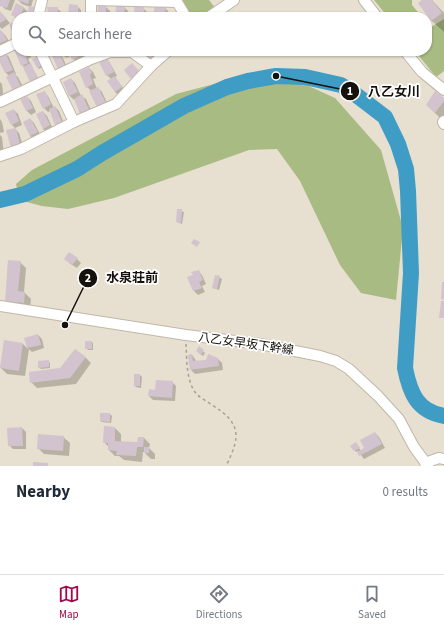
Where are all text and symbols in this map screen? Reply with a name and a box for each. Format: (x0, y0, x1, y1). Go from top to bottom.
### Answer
search box (12, 12, 432, 56)
icon: search (26, 23, 48, 45)
text: Search here (58, 24, 132, 45)
callout: 八乙女川 (340, 79, 428, 104)
text: 1 (347, 83, 353, 100)
text: 八乙女川 (368, 83, 420, 101)
callout: 水泉荘前 (78, 265, 166, 290)
text: 水泉荘前 (106, 269, 158, 287)
text: 2 (85, 270, 91, 287)
street label: 八乙女早坂下幹線 (197, 329, 295, 359)
text: Nearby (16, 480, 70, 504)
text: 0 results (383, 483, 428, 501)
tab: Map (58, 583, 80, 622)
tab: Directions (196, 583, 242, 622)
tab: Saved (358, 583, 386, 622)

